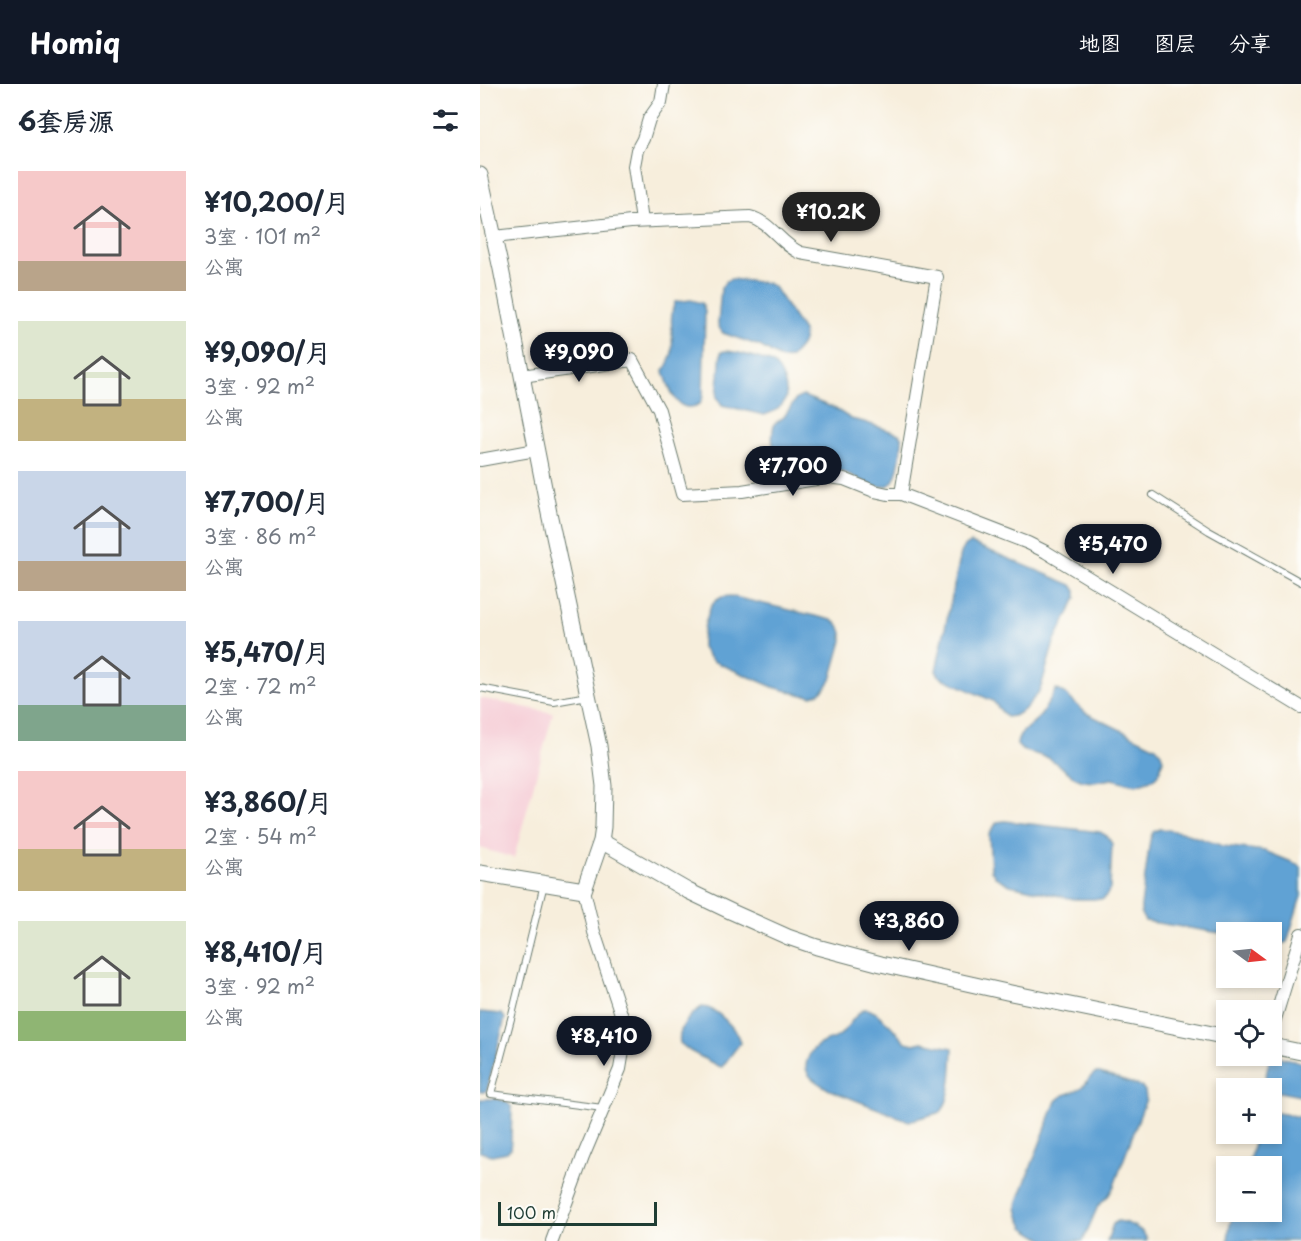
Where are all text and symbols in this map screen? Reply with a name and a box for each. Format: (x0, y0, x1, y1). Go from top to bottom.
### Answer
text: Homiq (30, 21, 120, 64)
text: 地图 (1079, 26, 1121, 58)
text: 图层 (1154, 26, 1196, 58)
text: 分享 (1229, 26, 1271, 58)
text: 6套房源 (18, 101, 114, 140)
icon: filters (429, 104, 462, 137)
text: ¥10,200/月 (204, 182, 350, 221)
pin: ¥10.2K (782, 192, 880, 243)
icon: home (66, 195, 138, 267)
text: ¥10.2K (796, 196, 866, 226)
text: 3室 · 101 m² (204, 221, 321, 251)
text: 公寓 (204, 251, 244, 281)
text: ¥9,090/月 (204, 332, 331, 371)
pin: ¥9,090 (530, 332, 628, 383)
text: ¥9,090 (544, 336, 614, 366)
icon: home (66, 345, 138, 417)
text: 3室 · 92 m² (204, 371, 315, 401)
text: 公寓 (204, 401, 244, 431)
pin: ¥7,700 (744, 446, 842, 497)
text: ¥7,700 (759, 450, 827, 480)
text: ¥7,700/月 (204, 482, 330, 521)
icon: home (66, 495, 138, 567)
text: 3室 · 86 m² (204, 521, 317, 551)
pin: ¥5,470 (1064, 524, 1162, 575)
text: ¥5,470 (1079, 528, 1147, 558)
text: 公寓 (204, 551, 244, 581)
text: ¥5,470/月 (204, 632, 330, 671)
icon: home (66, 645, 138, 717)
text: 2室 · 72 m² (204, 671, 317, 701)
text: 公寓 (204, 701, 244, 731)
text: ¥3,860/月 (204, 782, 332, 821)
icon: home (66, 795, 138, 867)
text: 2室 · 54 m² (204, 821, 317, 851)
text: 公寓 (204, 851, 244, 881)
pin: ¥3,860 (860, 901, 958, 952)
text: ¥3,860 (874, 905, 944, 935)
north arrow (1216, 922, 1282, 988)
map controls (1216, 922, 1282, 1222)
text: ¥8,410/月 (204, 932, 327, 971)
icon: home (66, 945, 138, 1017)
text: 3室 · 92 m² (204, 971, 315, 1001)
button: locate (1216, 1000, 1282, 1066)
text: 公寓 (204, 1001, 244, 1031)
pin: ¥8,410 (555, 1016, 653, 1067)
text: ¥8,410 (571, 1020, 638, 1050)
button: + (1216, 1078, 1282, 1144)
button: − (1216, 1156, 1282, 1222)
scale bar (498, 1199, 657, 1226)
text: 100 m (507, 1200, 556, 1224)

